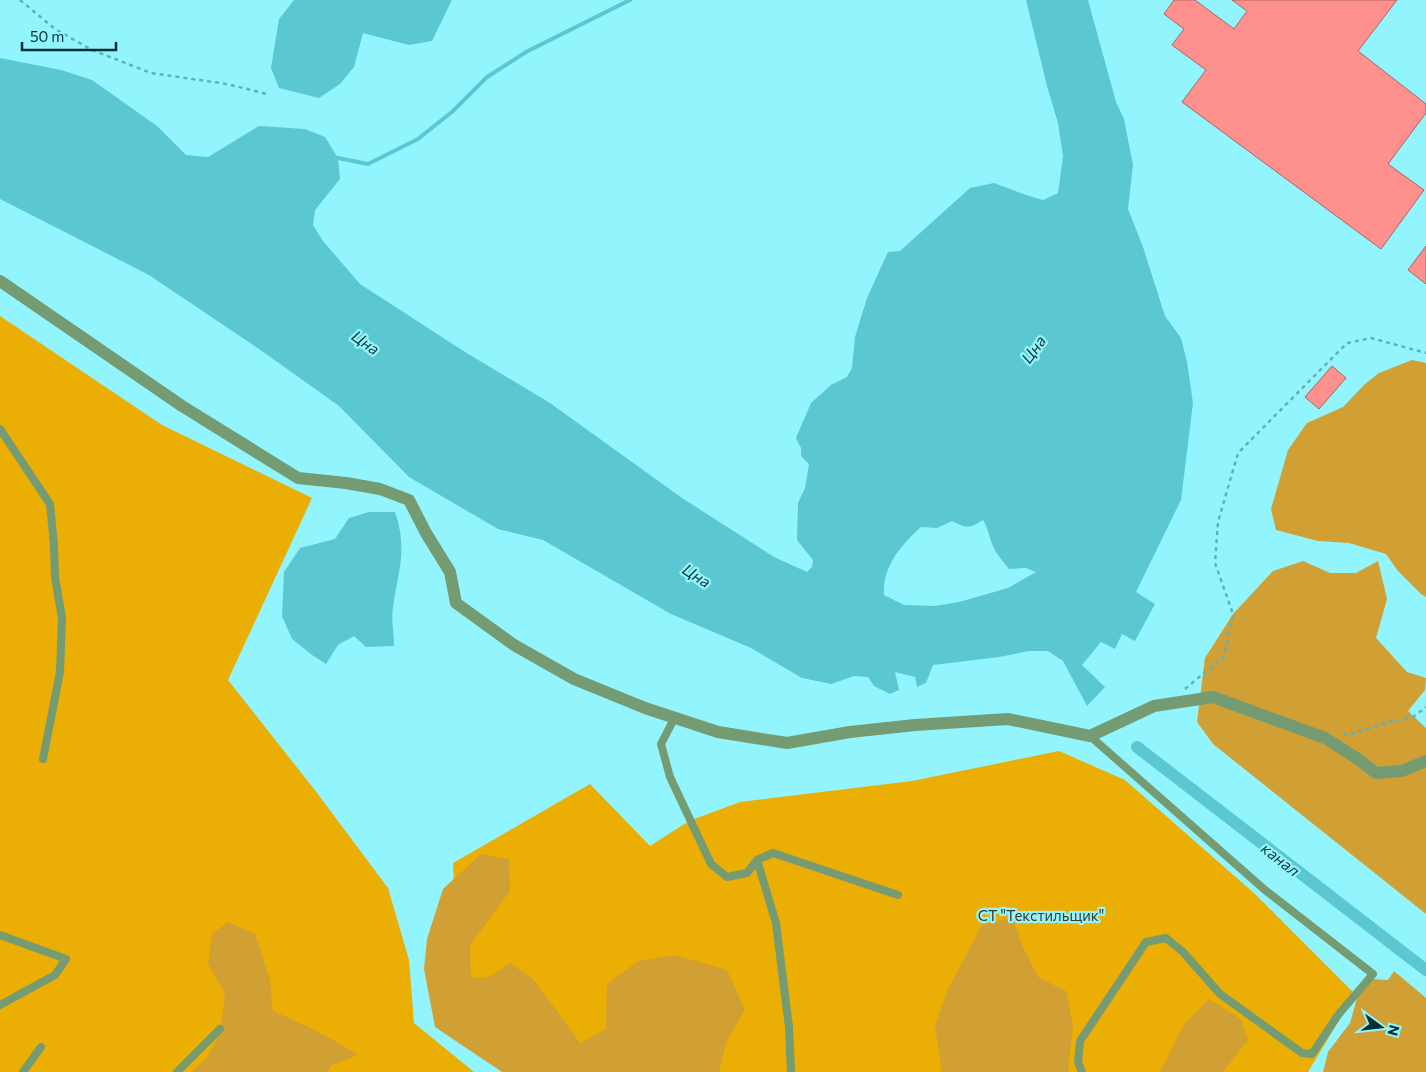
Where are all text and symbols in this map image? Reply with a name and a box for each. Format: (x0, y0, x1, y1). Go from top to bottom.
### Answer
scale bar (22, 20, 116, 52)
text: 50 m (30, 27, 64, 45)
water label: Цна (348, 326, 384, 358)
water label: Цна (1017, 331, 1049, 367)
water label: Цна (679, 559, 715, 591)
water label: канал (1258, 838, 1304, 880)
park label: СТ "Текстильщик" (978, 906, 1104, 924)
north arrow (1356, 1002, 1406, 1052)
text: N (1384, 1023, 1404, 1038)

